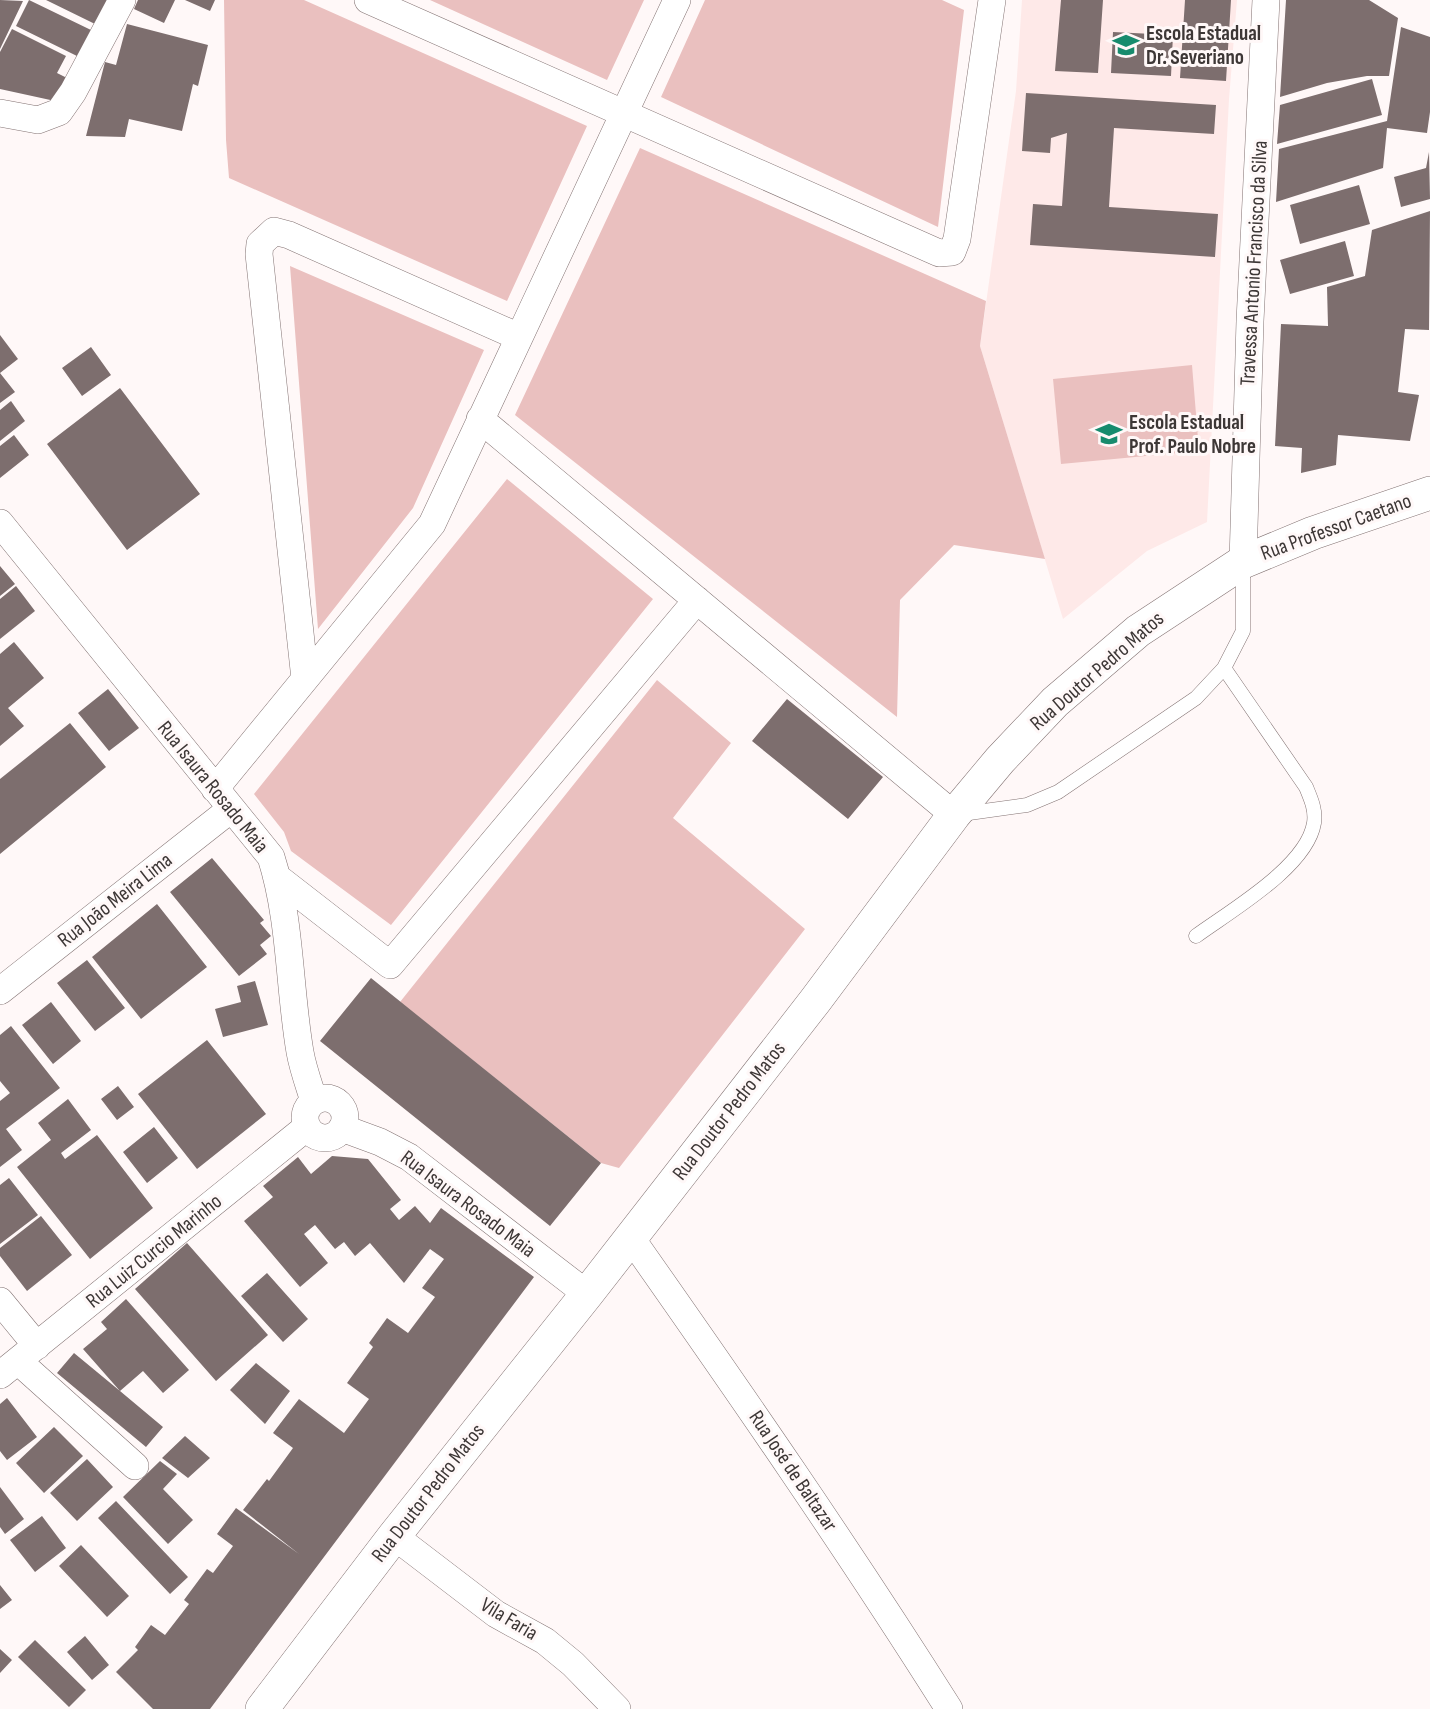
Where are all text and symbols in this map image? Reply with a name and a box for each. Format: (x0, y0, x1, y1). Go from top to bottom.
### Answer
place label: Escola Estadual Dr. Severiano (1146, 21, 1261, 70)
school or university icon: Escola Estadual Dr. Severiano (1111, 30, 1141, 60)
street label: Travessa Antonio Francisco da Silva (1235, 140, 1273, 386)
place label: Escola Estadual Prof. Paulo Nobre (1129, 410, 1256, 459)
school or university icon: Escola Estadual Prof. Paulo Nobre (1094, 419, 1124, 449)
street label: Rua Professor Caetano (1257, 488, 1415, 566)
street label: Rua Doutor Pedro Matos (1025, 606, 1169, 736)
street label: Rua Isaura Rosado Maia (152, 716, 274, 858)
street label: Rua João Meira Lima (53, 848, 177, 952)
street label: Rua Doutor Pedro Matos (667, 1037, 791, 1185)
street label: Rua Isaura Rosado Maia (396, 1145, 540, 1263)
street label: Rua Luiz Curcio Marinho (81, 1189, 227, 1313)
street label: Rua José de Baltazar (743, 1406, 843, 1536)
street label: Rua Doutor Pedro Matos (366, 1419, 490, 1567)
street label: Vila Faria (476, 1592, 542, 1646)

